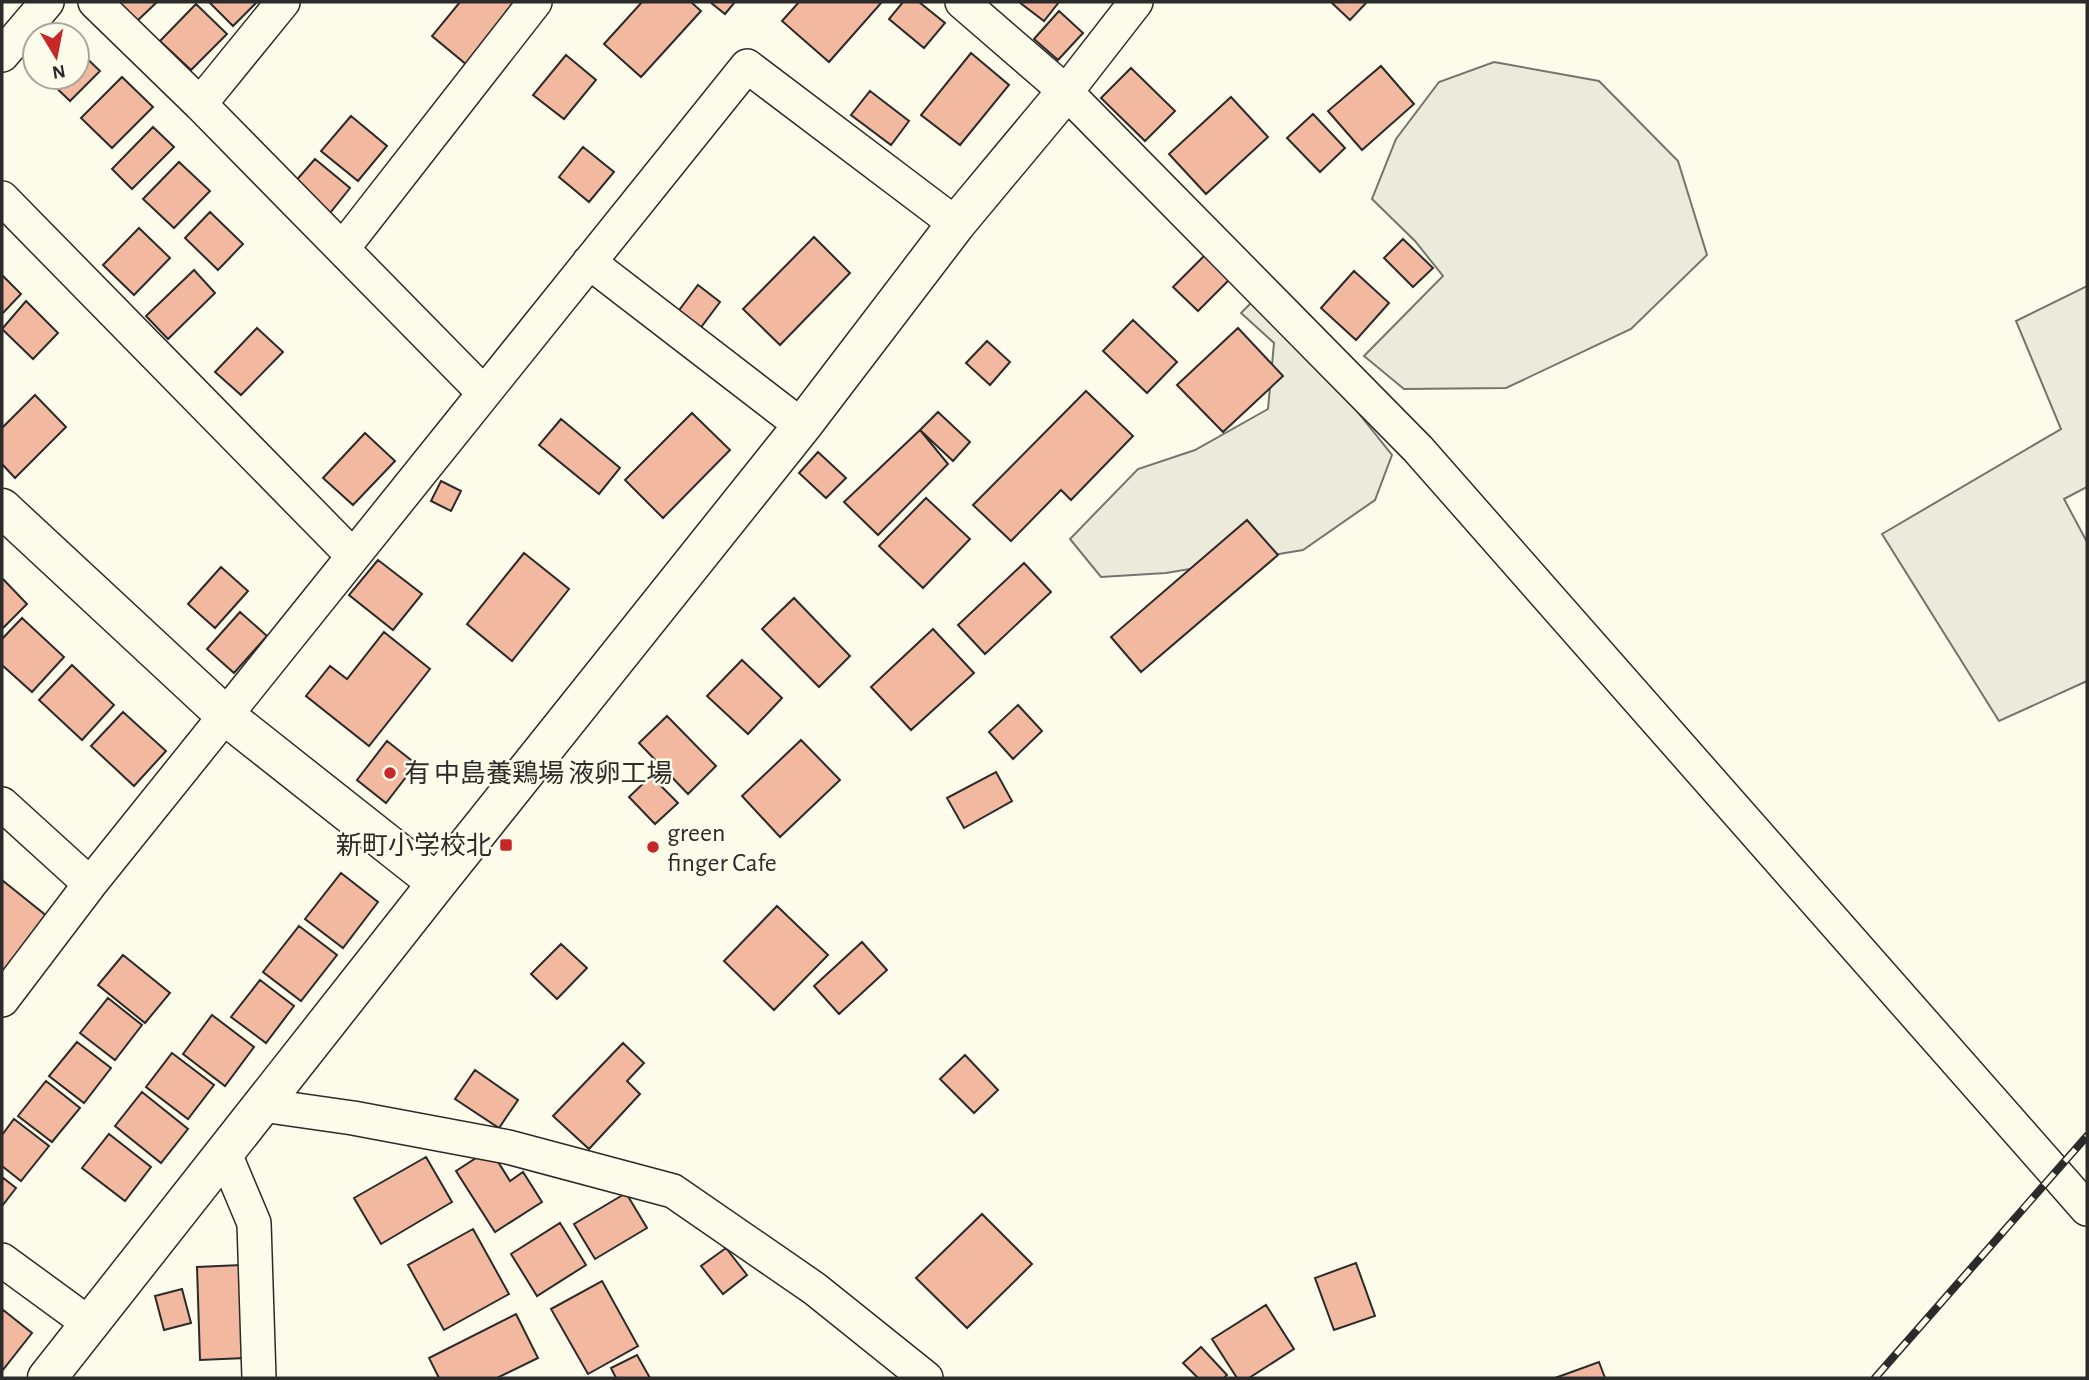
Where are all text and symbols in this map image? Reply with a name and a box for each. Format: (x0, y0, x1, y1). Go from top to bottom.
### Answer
north arrow (21, 21, 91, 91)
text: N (51, 61, 67, 82)
place label: 有 中島養鶏場 液卵工場 (404, 759, 673, 787)
marker: 有 中島養鶏場 液卵工場 (382, 765, 398, 781)
place label: green finger Cafe (667, 820, 777, 876)
place label: 新町小学校北 (336, 831, 492, 859)
marker: 新町小学校北 (498, 837, 514, 853)
marker: green finger Cafe (645, 839, 661, 855)

